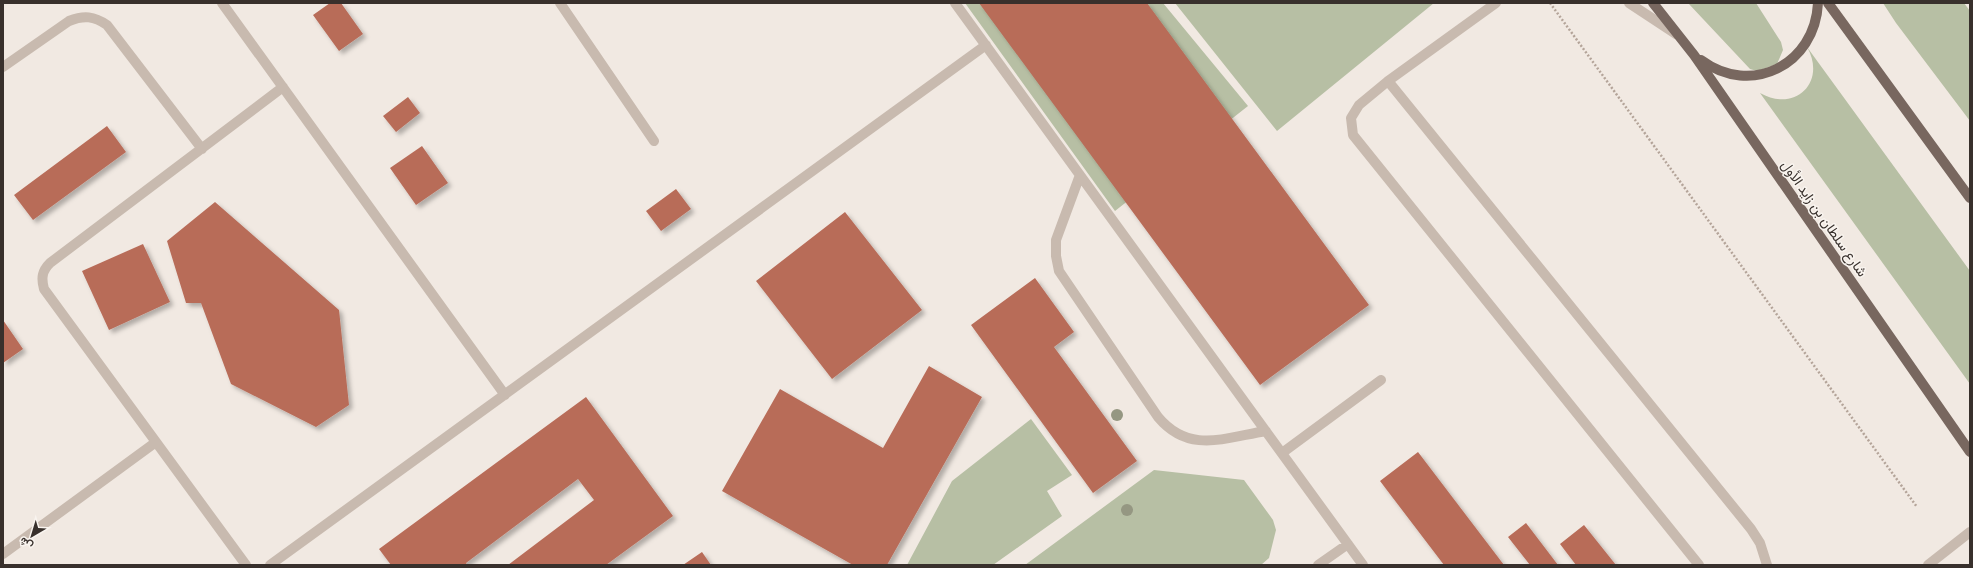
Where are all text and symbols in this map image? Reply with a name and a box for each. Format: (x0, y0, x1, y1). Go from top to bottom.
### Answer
street label: شارع سلطان بن زايد الأول (1776, 157, 1872, 281)
north arrow (12, 516, 52, 556)
text: ش (16, 534, 35, 553)

